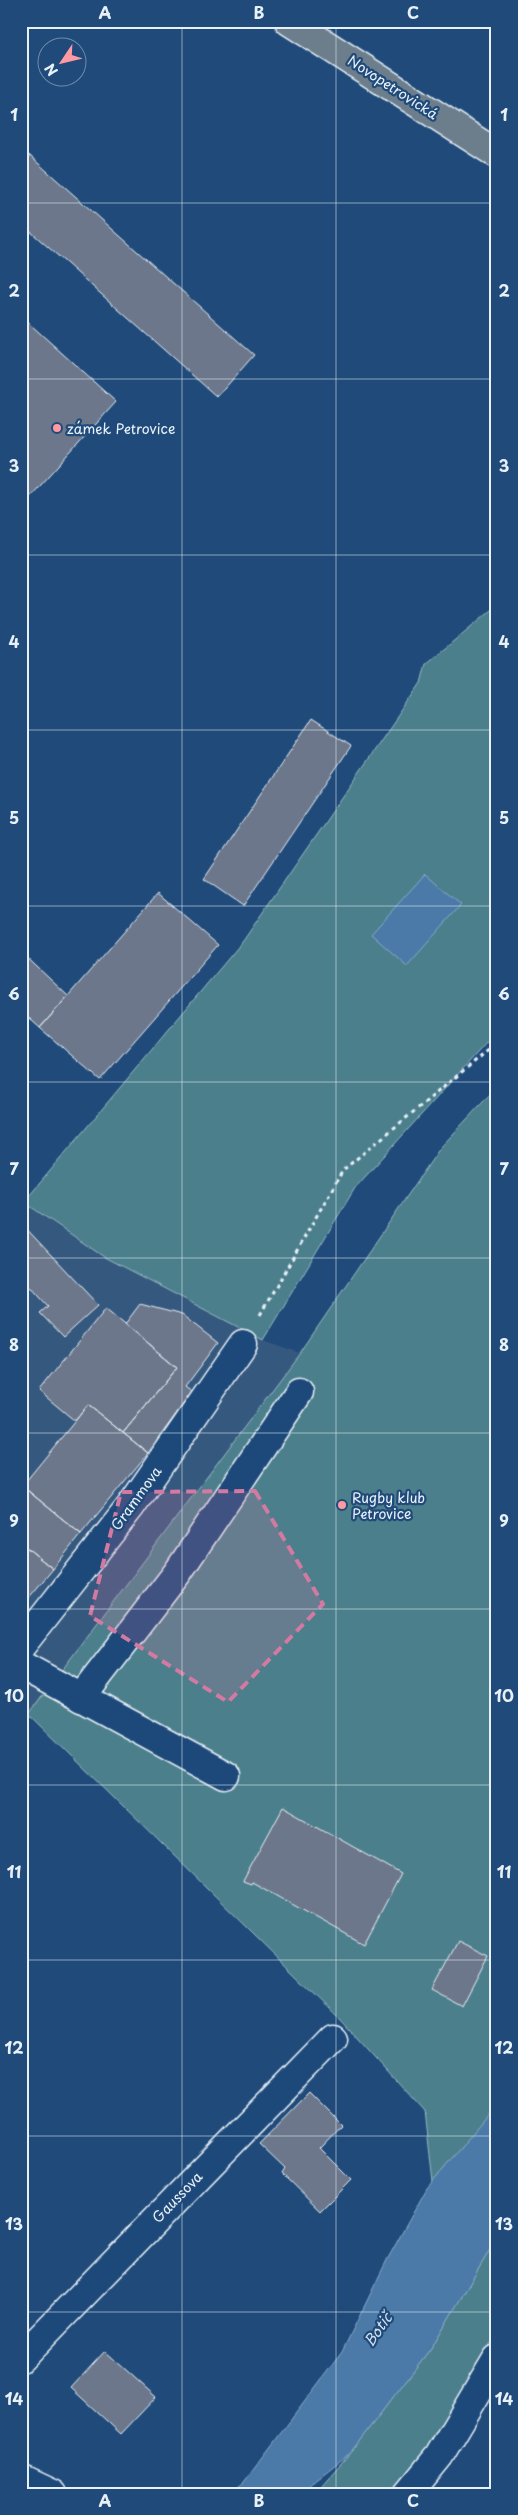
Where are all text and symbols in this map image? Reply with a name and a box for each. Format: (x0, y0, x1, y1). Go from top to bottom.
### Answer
text: A (99, 0, 112, 24)
text: B (254, 0, 265, 24)
text: C (407, 0, 419, 24)
north arrow (38, 38, 88, 88)
street label: Novopetrovická (344, 50, 442, 124)
text: N (39, 59, 63, 80)
text: 1 (10, 102, 18, 126)
text: 1 (500, 102, 508, 126)
text: 2 (8, 278, 20, 302)
text: 2 (498, 278, 510, 302)
place label: zámek Petrovice (67, 418, 175, 439)
marker: zámek Petrovice (51, 422, 63, 434)
text: 3 (9, 453, 19, 477)
text: 3 (499, 453, 509, 477)
text: 4 (9, 629, 20, 653)
text: 4 (499, 629, 510, 653)
text: 5 (9, 805, 19, 829)
text: 5 (499, 805, 509, 829)
text: 6 (8, 981, 20, 1005)
text: 6 (498, 981, 510, 1005)
text: 7 (9, 1156, 19, 1180)
text: 7 (499, 1156, 509, 1180)
text: 8 (9, 1332, 19, 1356)
text: 8 (499, 1332, 509, 1356)
street label: Grammova (106, 1461, 167, 1534)
place label: Rugby klub Petrovice (352, 1487, 425, 1524)
marker: Rugby klub Petrovice (336, 1499, 348, 1511)
text: 9 (9, 1508, 19, 1532)
text: 9 (499, 1508, 509, 1532)
text: 10 (4, 1683, 24, 1707)
text: 10 (494, 1683, 514, 1707)
text: 11 (7, 1859, 21, 1883)
text: 11 (497, 1859, 511, 1883)
text: 12 (5, 2035, 23, 2059)
text: 12 (495, 2035, 513, 2059)
street label: Gaussova (147, 2166, 207, 2228)
text: 13 (5, 2211, 23, 2235)
text: 13 (495, 2211, 513, 2235)
water label: Botič (357, 2305, 399, 2351)
text: 14 (5, 2386, 23, 2410)
text: 14 (495, 2386, 513, 2410)
text: A (99, 2488, 112, 2512)
text: B (254, 2488, 265, 2512)
text: C (407, 2488, 419, 2512)

